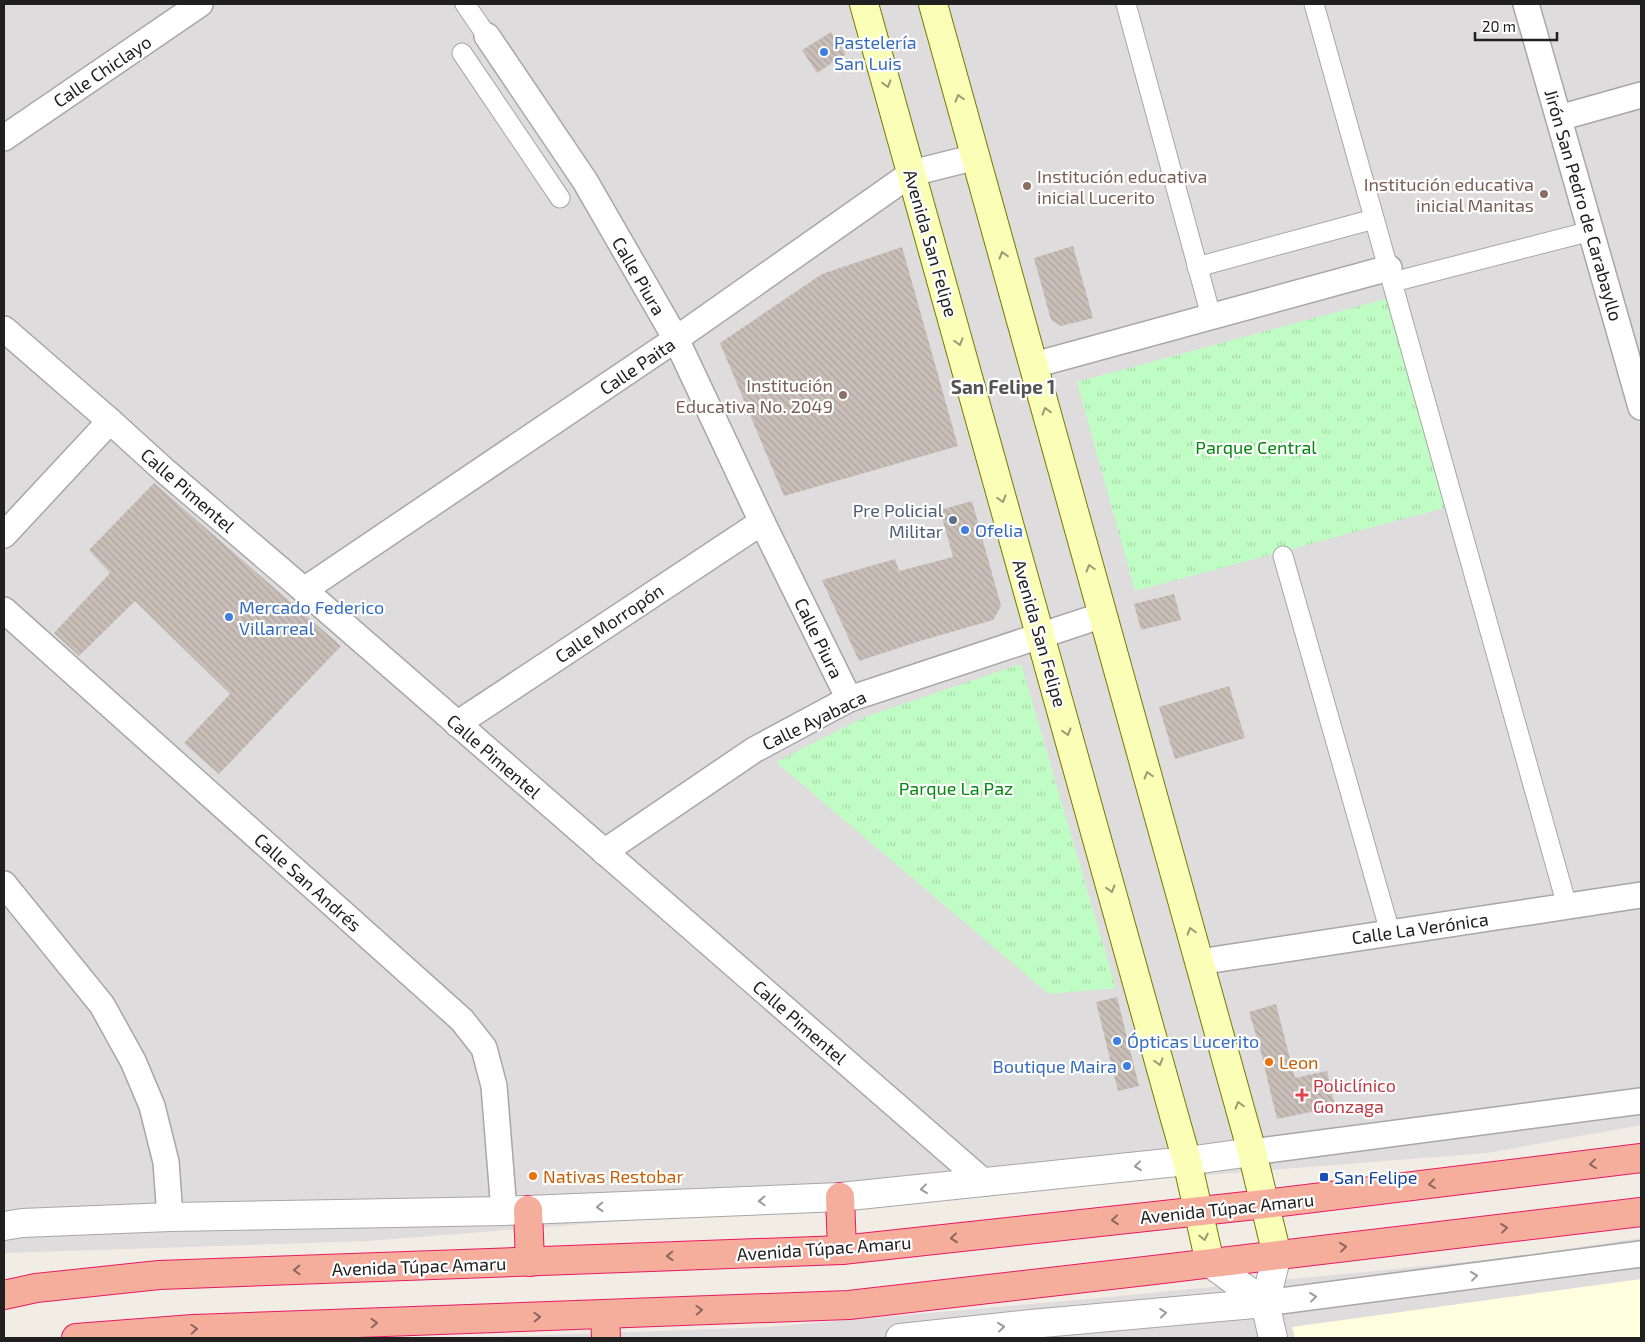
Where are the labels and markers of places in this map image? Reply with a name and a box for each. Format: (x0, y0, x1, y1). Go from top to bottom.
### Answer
place label: Pastelería San Luis (834, 31, 917, 74)
marker: Pastelería San Luis (818, 46, 830, 58)
place label: Institución educativa inicial Lucerito (1037, 165, 1207, 208)
place label: Institución educativa inicial Manitas (1364, 173, 1534, 216)
marker: Institución educativa inicial Lucerito (1021, 180, 1033, 192)
marker: Institución educativa inicial Manitas (1538, 188, 1550, 200)
place label: Institución Educativa No. 2049 (676, 374, 833, 417)
marker: Institución Educativa No. 2049 (837, 389, 849, 401)
place label: Pre Policial Militar (853, 499, 944, 542)
marker: Pre Policial Militar (947, 514, 959, 526)
place label: Ofelia (975, 519, 1023, 541)
marker: Ofelia (959, 524, 971, 536)
place label: Mercado Federico Villarreal (239, 596, 384, 639)
marker: Mercado Federico Villarreal (223, 611, 235, 623)
place label: Ópticas Lucerito (1127, 1030, 1259, 1052)
marker: Ópticas Lucerito (1111, 1035, 1123, 1047)
place label: Leon (1279, 1051, 1319, 1073)
place label: Boutique Maira (993, 1055, 1117, 1077)
marker: Leon (1263, 1056, 1275, 1068)
marker: Boutique Maira (1121, 1060, 1133, 1072)
place label: Policlínico Gonzaga (1313, 1074, 1396, 1117)
marker: Policlínico Gonzaga (1295, 1088, 1309, 1102)
place label: Nativas Restobar (543, 1165, 684, 1187)
place label: San Felipe (1334, 1166, 1417, 1188)
marker: Nativas Restobar (527, 1170, 539, 1182)
marker: San Felipe (1318, 1171, 1330, 1183)

